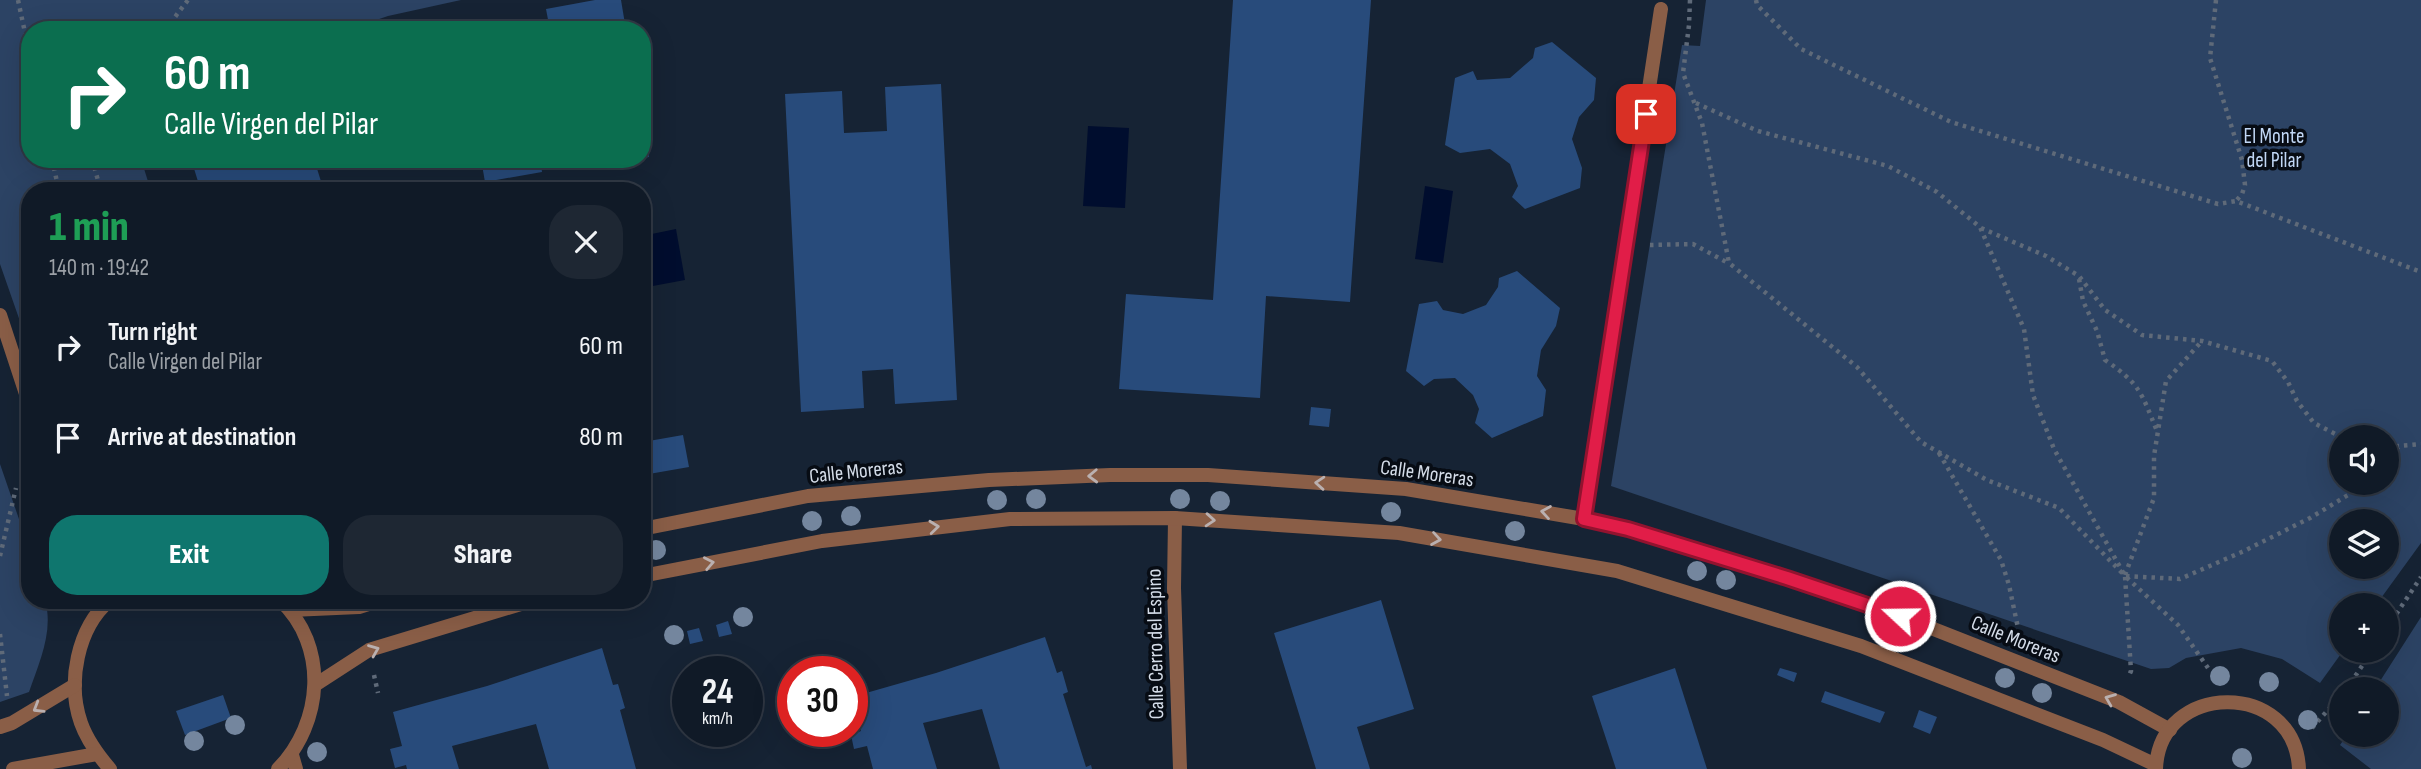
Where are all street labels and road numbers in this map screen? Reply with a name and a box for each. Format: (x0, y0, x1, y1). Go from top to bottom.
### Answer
street label: Calle Moreras (808, 454, 904, 489)
street label: Calle Moreras (1379, 455, 1475, 492)
street label: Calle Cerro del Espino (1142, 568, 1169, 720)
street label: Calle Moreras (1967, 610, 2064, 669)

